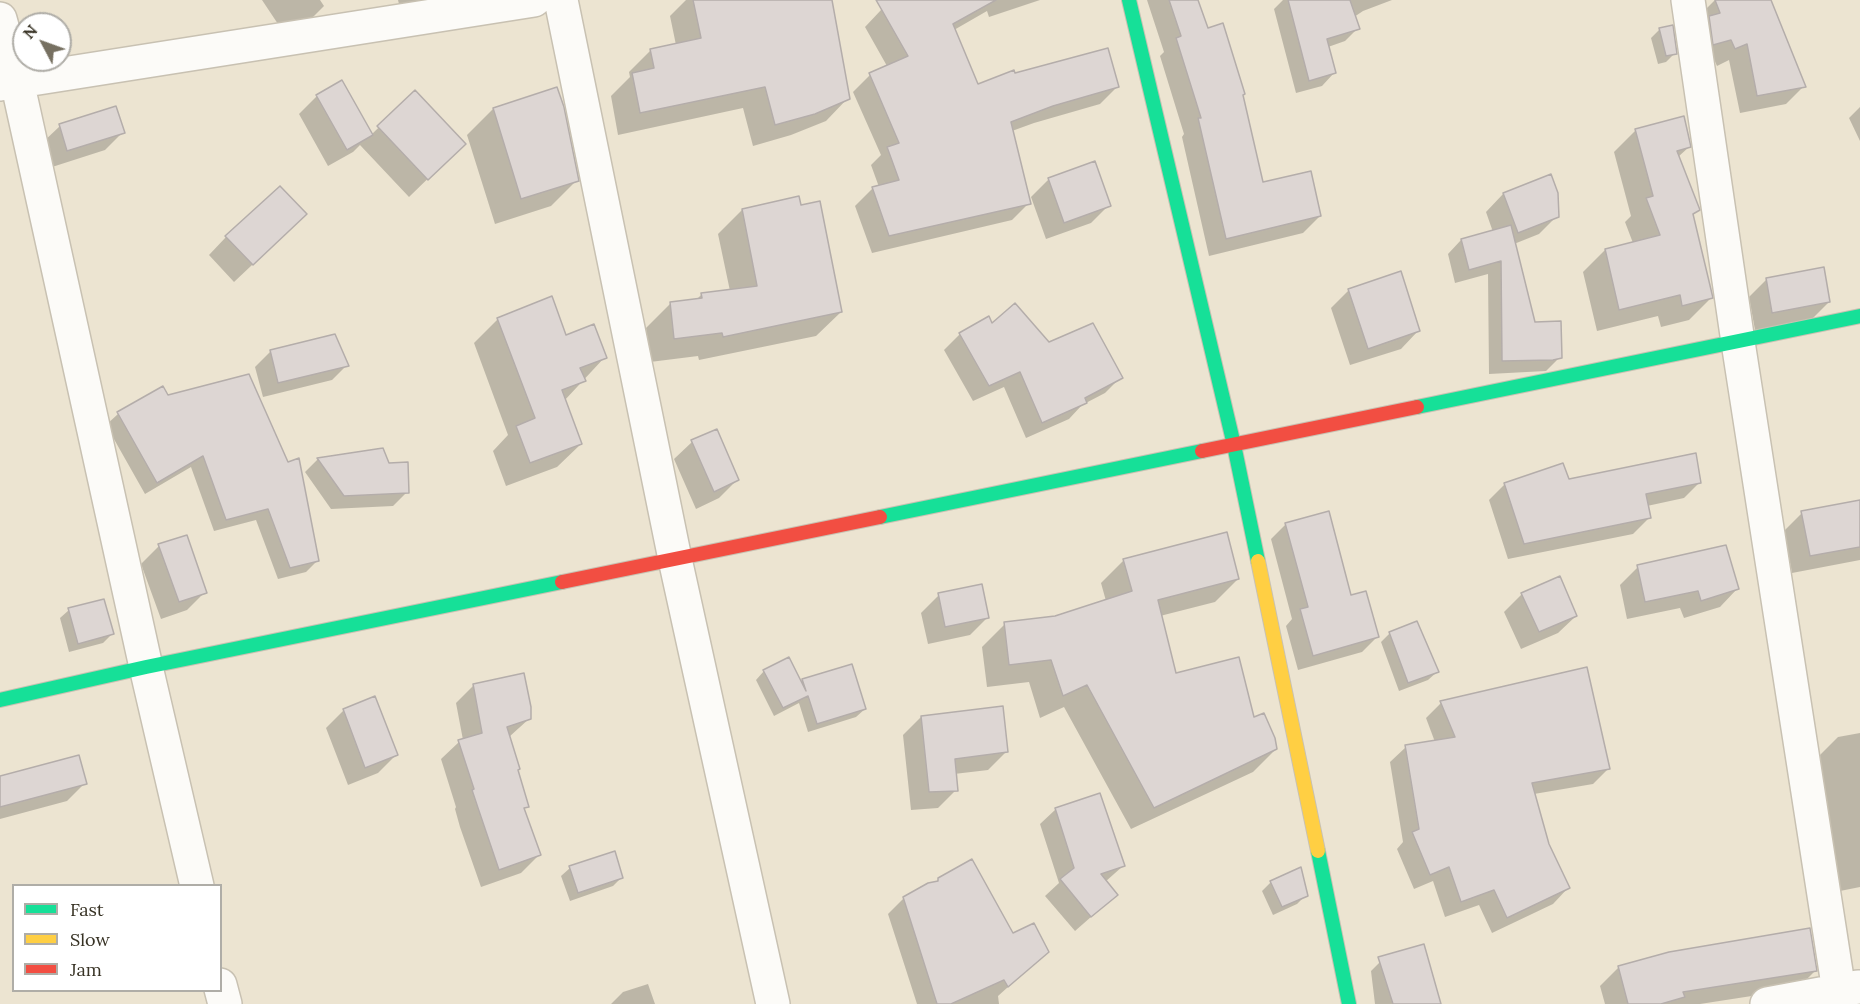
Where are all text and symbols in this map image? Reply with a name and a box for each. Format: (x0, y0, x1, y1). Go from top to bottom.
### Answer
north arrow (12, 12, 72, 72)
text: N (18, 20, 42, 43)
legend (12, 884, 222, 992)
text: Fast (70, 898, 104, 921)
text: Slow (70, 928, 110, 951)
text: Jam (70, 958, 102, 981)

